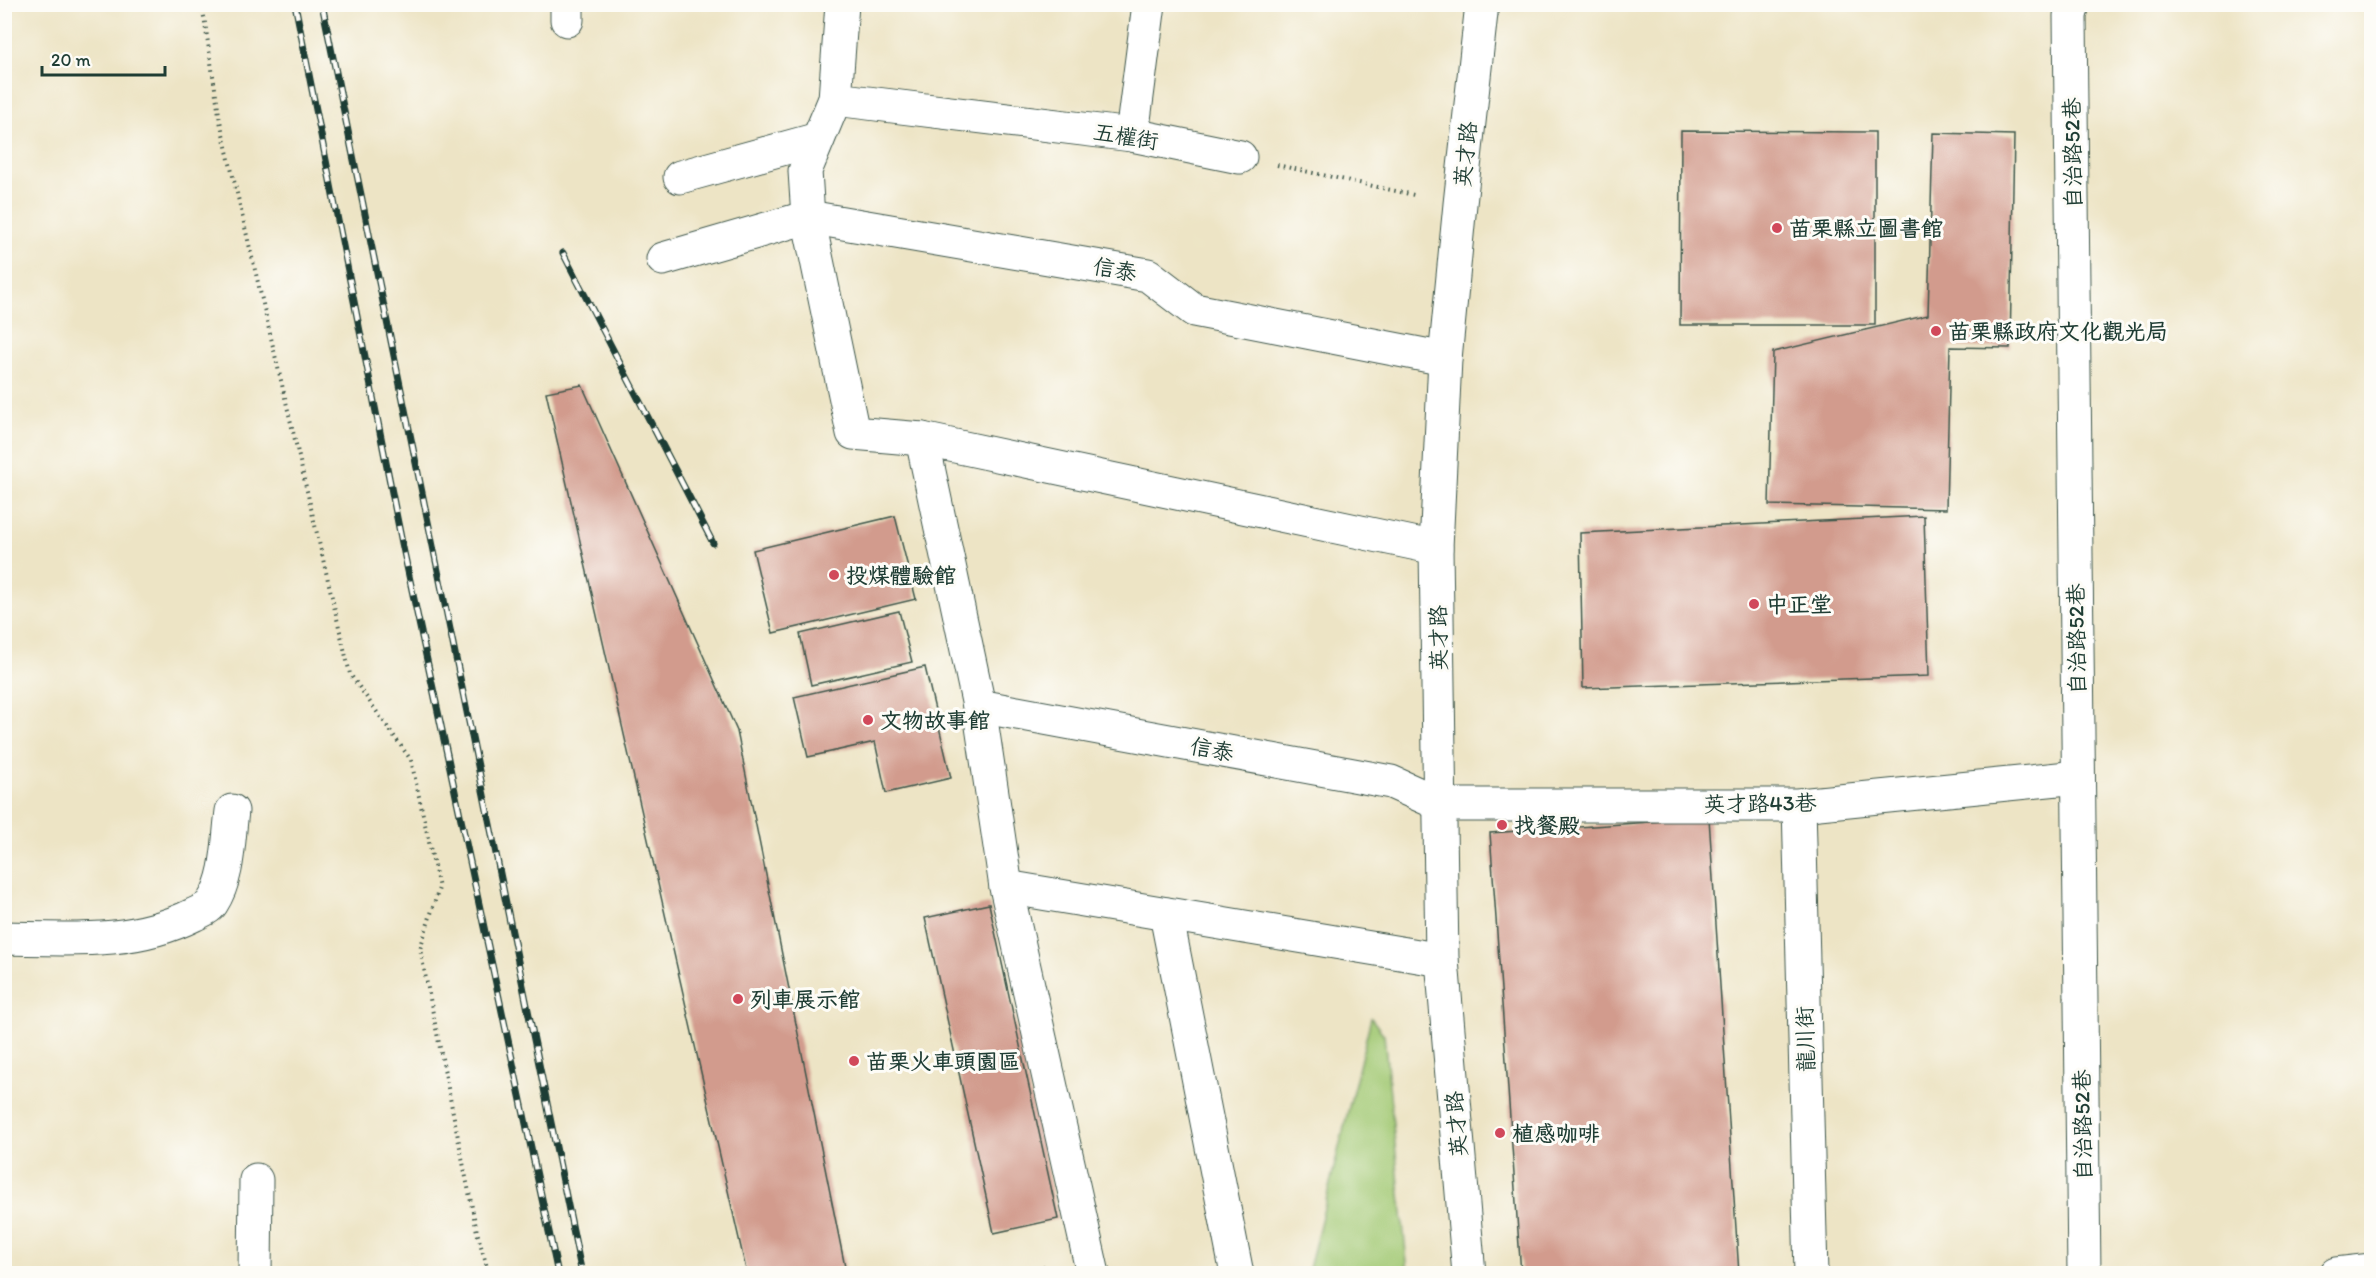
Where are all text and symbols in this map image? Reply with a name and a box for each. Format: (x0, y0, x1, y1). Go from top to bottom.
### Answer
scale bar (42, 39, 165, 77)
text: 20 m (51, 49, 91, 71)
street label: 自治路52巷 (2058, 97, 2087, 209)
street label: 五權街 (1091, 118, 1161, 155)
street label: 英才路 (1449, 120, 1482, 188)
place label: 苗栗縣立圖書館 (1789, 215, 1943, 242)
marker: 苗栗縣立圖書館 (1770, 221, 1784, 235)
street label: 信泰 (1091, 252, 1139, 287)
place label: 苗栗縣政府文化觀光局 (1948, 318, 2168, 345)
marker: 苗栗縣政府文化觀光局 (1929, 324, 1943, 338)
place label: 投煤體驗館 (846, 562, 956, 589)
marker: 投煤體驗館 (827, 568, 841, 582)
street label: 自治路52巷 (2062, 583, 2091, 695)
place label: 中正堂 (1766, 591, 1832, 618)
marker: 中正堂 (1747, 597, 1761, 611)
street label: 英才路 (1424, 605, 1453, 671)
place label: 文物故事館 (880, 707, 990, 734)
marker: 文物故事館 (861, 713, 875, 727)
street label: 信泰 (1188, 732, 1236, 767)
street label: 英才路43巷 (1703, 789, 1817, 818)
place label: 找餐殿 (1514, 812, 1580, 839)
marker: 找餐殿 (1495, 818, 1509, 832)
place label: 列車展示館 (750, 986, 860, 1013)
marker: 列車展示館 (731, 992, 745, 1006)
street label: 龍川街 (1791, 1006, 1820, 1072)
place label: 苗栗火車頭園區 (866, 1048, 1020, 1075)
marker: 苗栗火車頭園區 (847, 1054, 861, 1068)
street label: 自治路52巷 (2068, 1069, 2097, 1181)
street label: 英才路 (1440, 1090, 1473, 1158)
place label: 植感咖啡 (1512, 1120, 1600, 1147)
marker: 植感咖啡 (1493, 1126, 1507, 1140)

